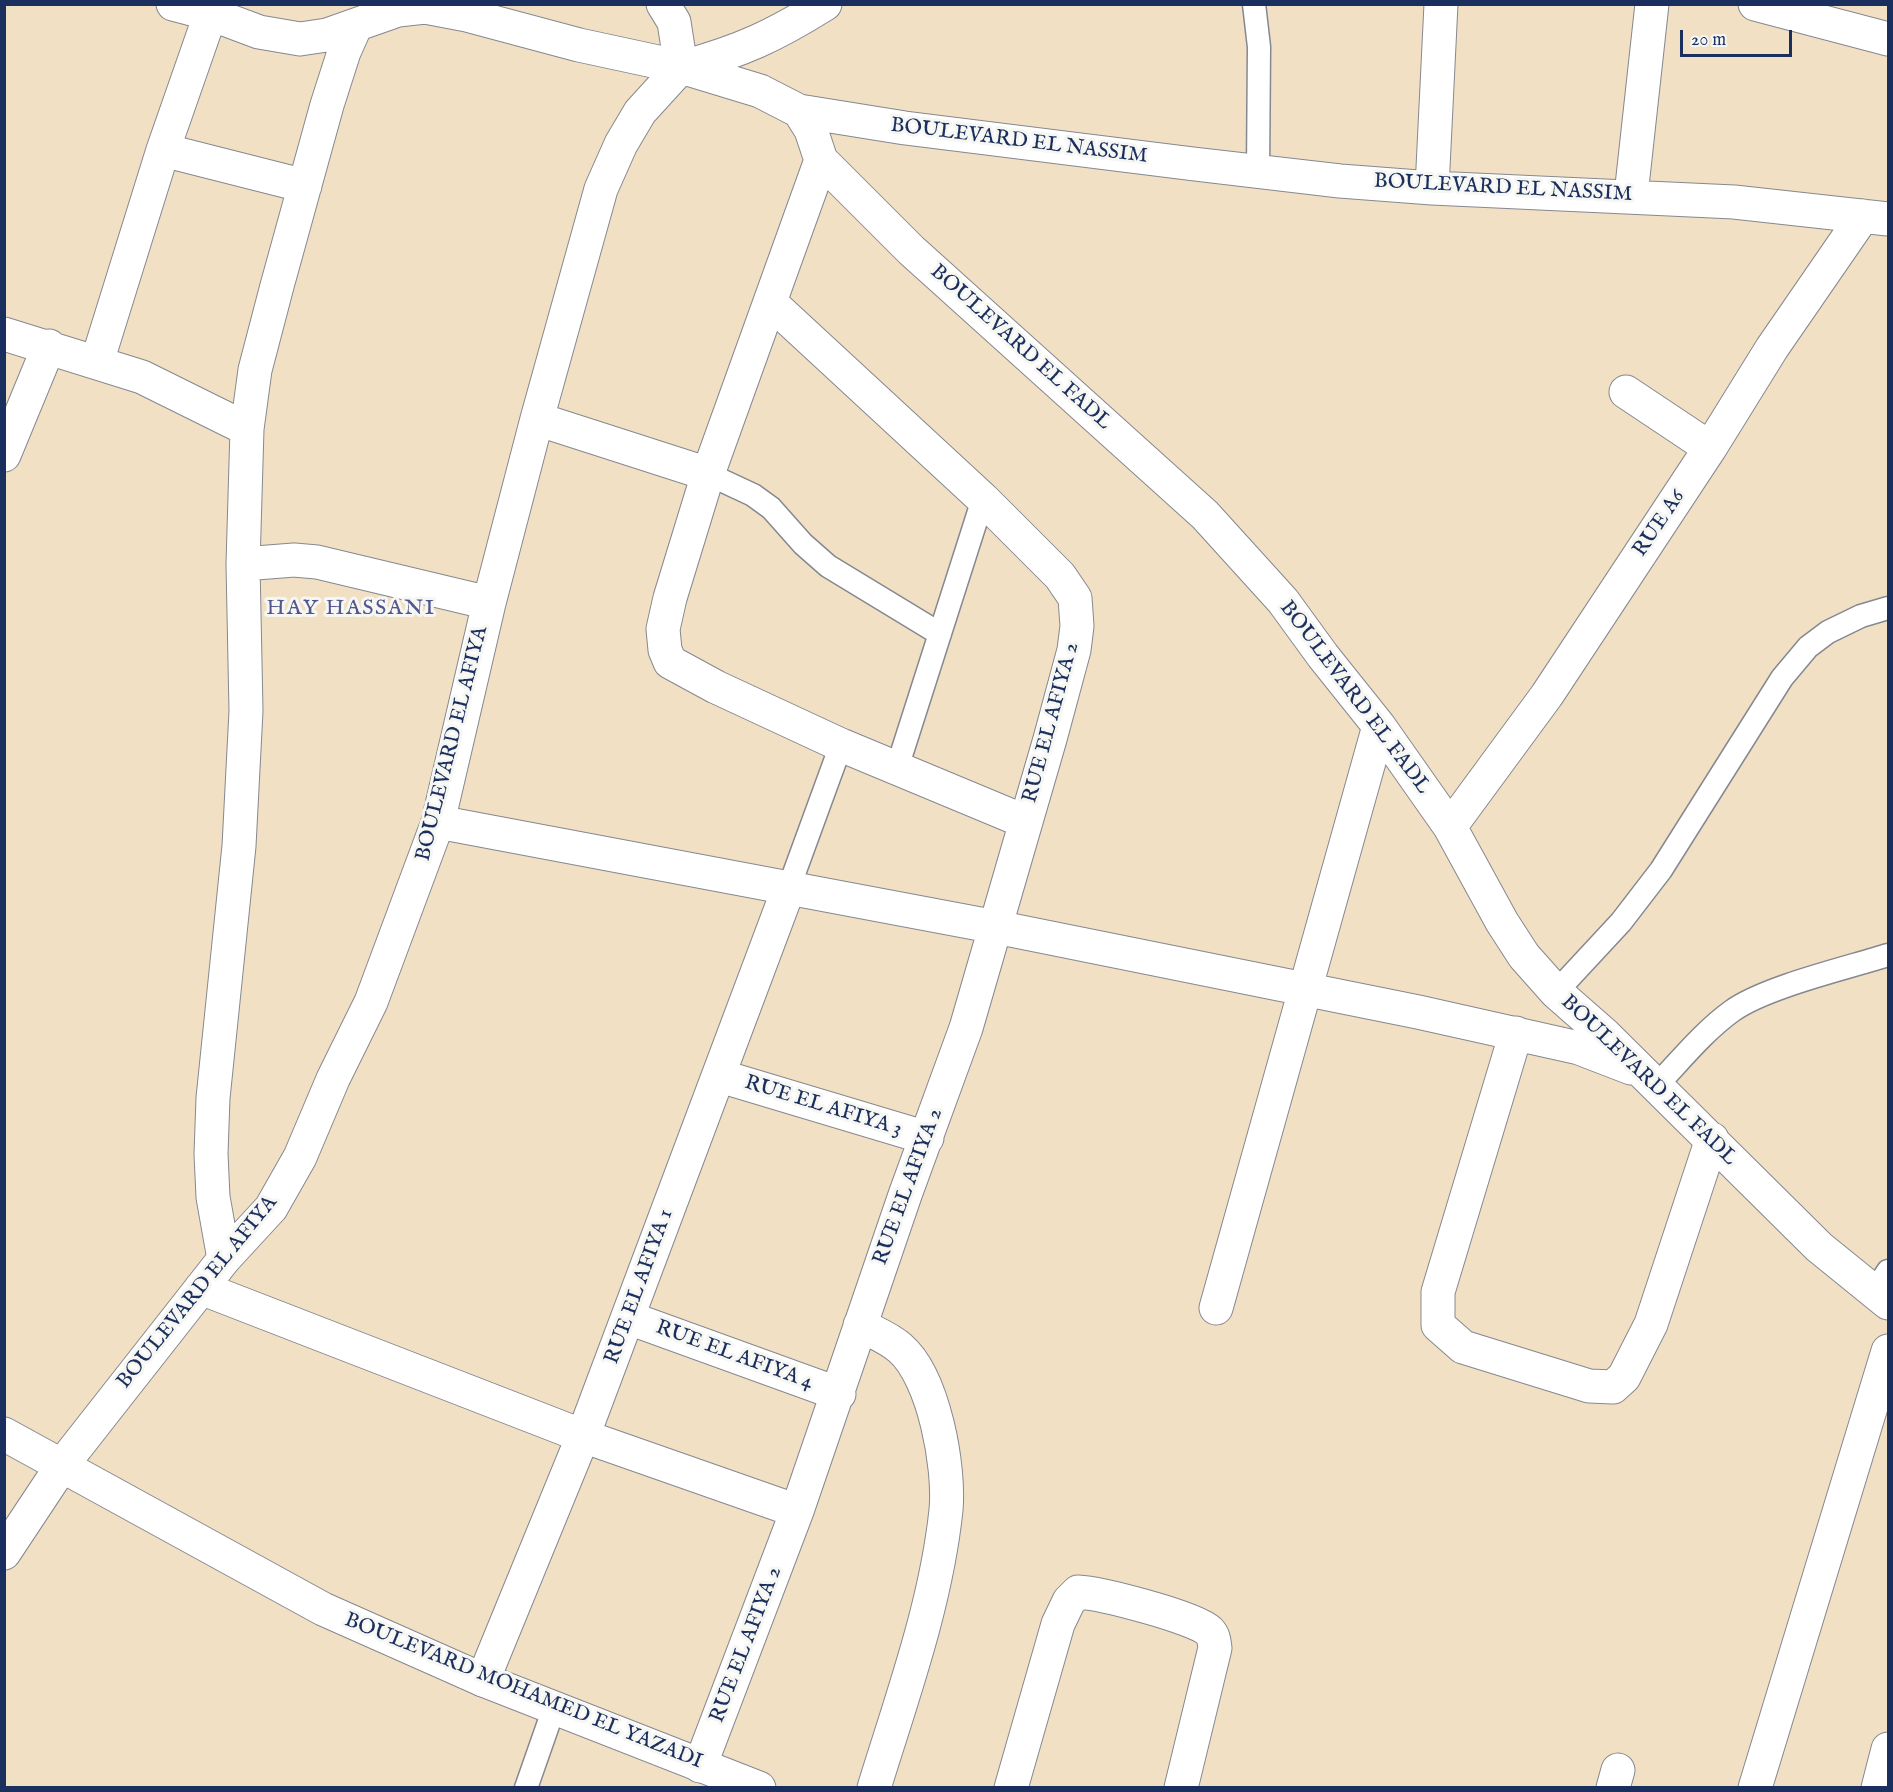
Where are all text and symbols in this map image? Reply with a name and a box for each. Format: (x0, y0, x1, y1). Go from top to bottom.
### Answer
scale bar (1683, 18, 1796, 56)
text: 20 m (1691, 29, 1726, 52)
street label: BOULEVARD EL NASSIM (889, 114, 1149, 170)
street label: BOULEVARD EL NASSIM (1373, 170, 1633, 208)
street label: BOULEVARD EL FADL (924, 260, 1116, 436)
street label: RUE A6 (1629, 486, 1691, 562)
district label: HAY HASSANI (266, 596, 436, 622)
street label: BOULEVARD EL FADL (1273, 597, 1435, 799)
street label: BOULEVARD EL AFIYA (412, 624, 494, 864)
street label: RUE EL AFIYA 2 (1018, 640, 1086, 806)
street label: BOULEVARD EL FADL (1555, 990, 1741, 1172)
street label: RUE EL AFIYA 3 (741, 1071, 905, 1143)
street label: RUE EL AFIYA 2 (869, 1105, 949, 1269)
street label: BOULEVARD EL AFIYA (112, 1191, 284, 1395)
street label: RUE EL AFIYA 1 (600, 1206, 680, 1368)
street label: RUE EL AFIYA 4 (652, 1316, 816, 1396)
street label: RUE EL AFIYA 2 (706, 1563, 788, 1727)
street label: BOULEVARD MOHAMED EL YAZADI (340, 1608, 706, 1776)

